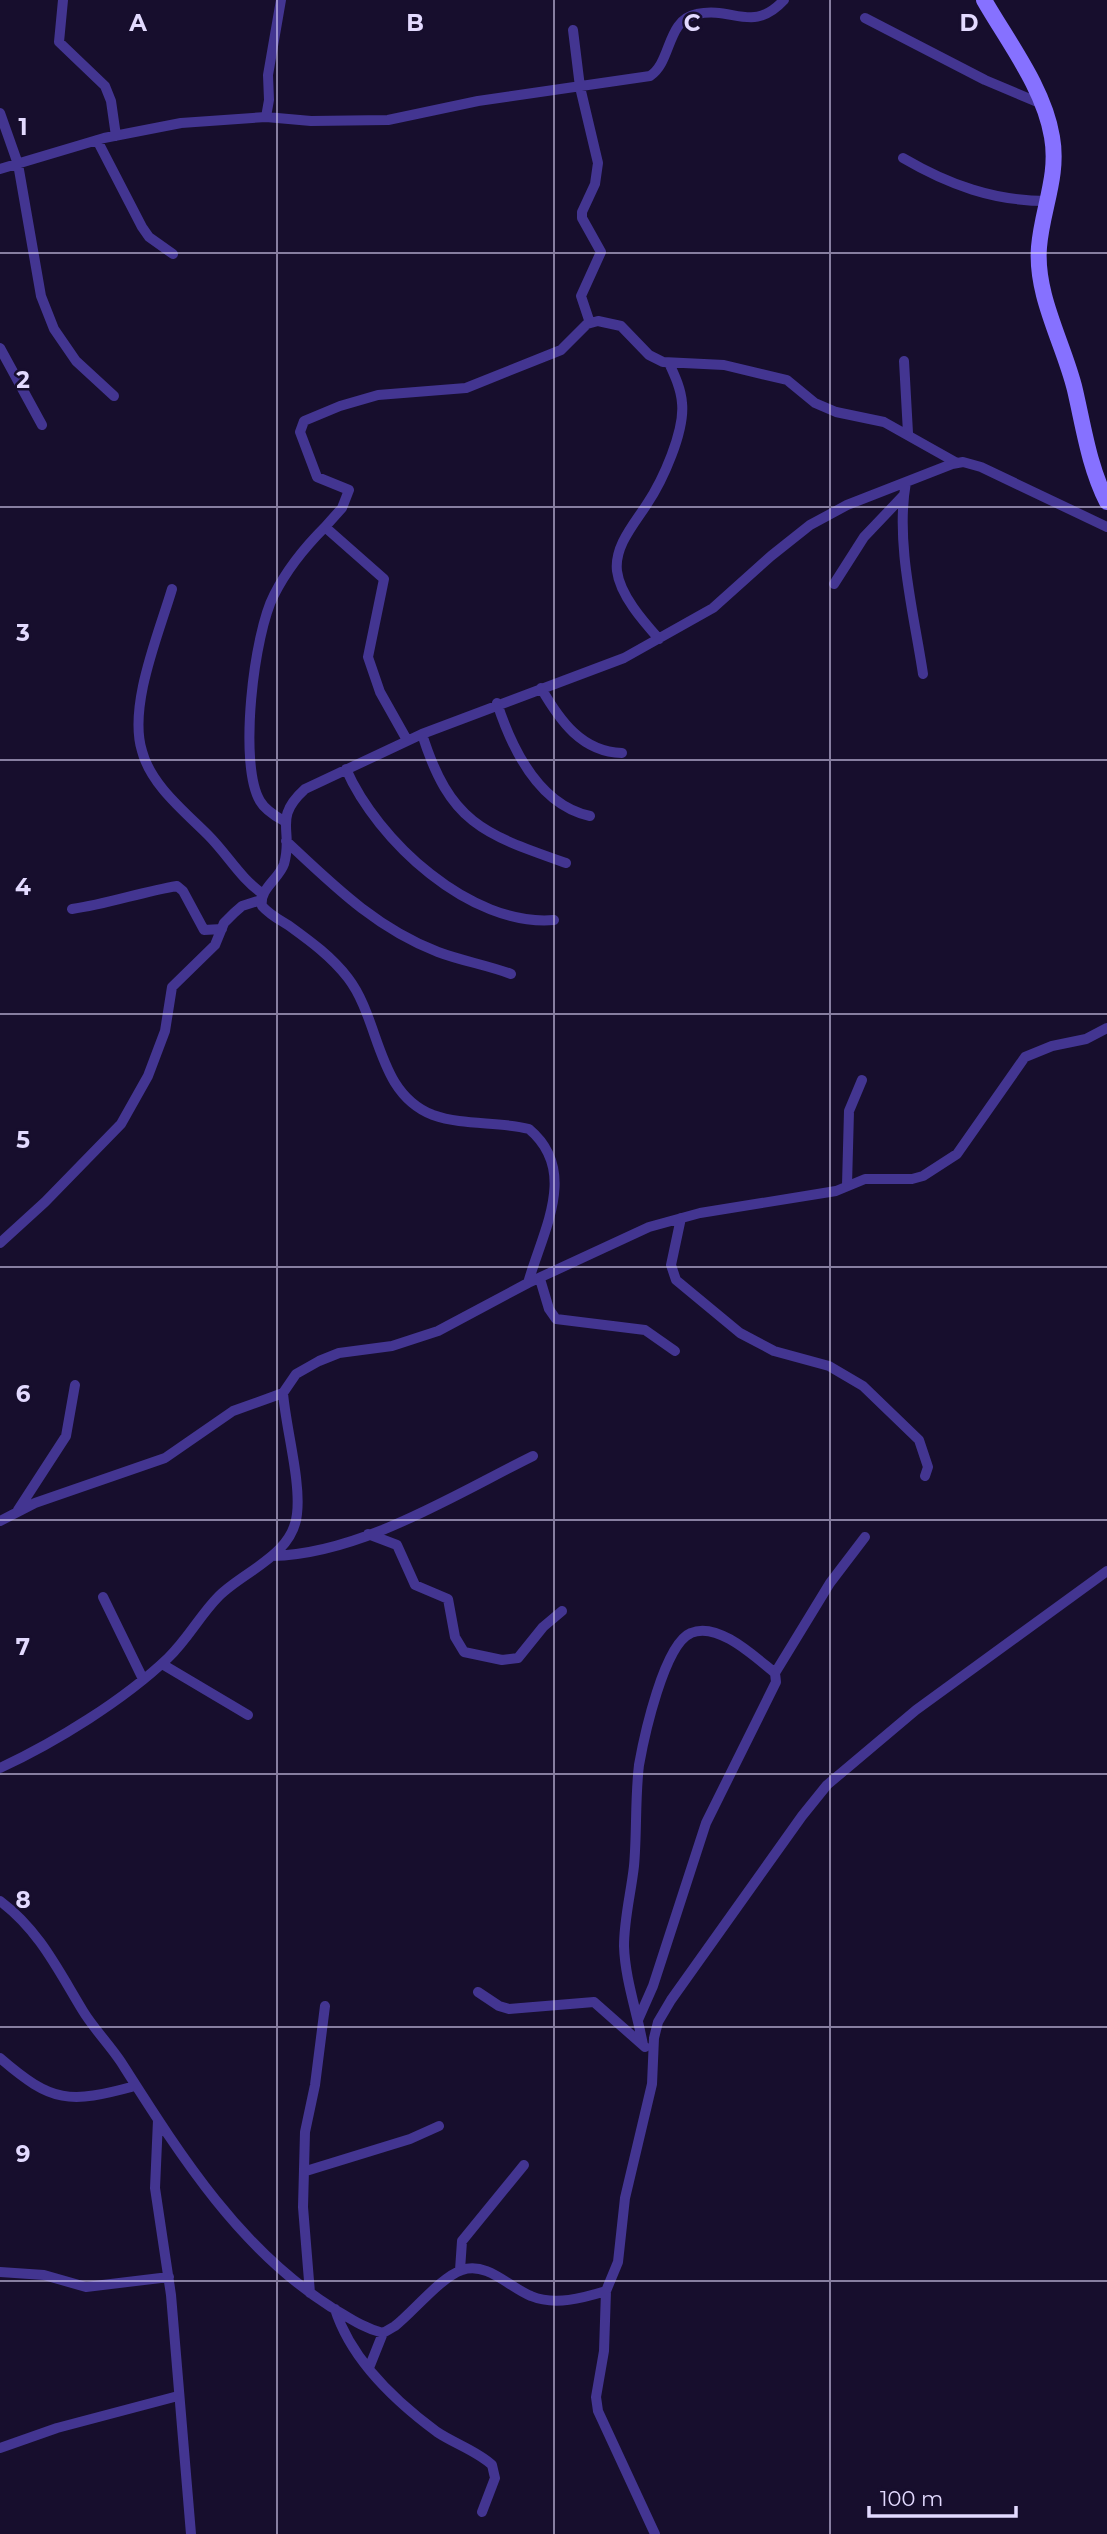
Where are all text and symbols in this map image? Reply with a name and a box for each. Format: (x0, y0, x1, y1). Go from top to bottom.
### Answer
text: A (128, 9, 147, 37)
text: B (406, 9, 424, 37)
text: C (684, 9, 701, 37)
text: D (960, 9, 979, 37)
text: 1 (18, 113, 28, 141)
text: 2 (16, 366, 30, 394)
text: 3 (15, 619, 30, 647)
text: 4 (15, 873, 31, 901)
text: 5 (16, 1126, 30, 1154)
text: 6 (16, 1380, 31, 1408)
text: 7 (16, 1633, 30, 1661)
text: 8 (15, 1886, 31, 1914)
text: 9 (16, 2140, 30, 2168)
scale bar (869, 2474, 1016, 2518)
text: 100 m (880, 2486, 943, 2511)

